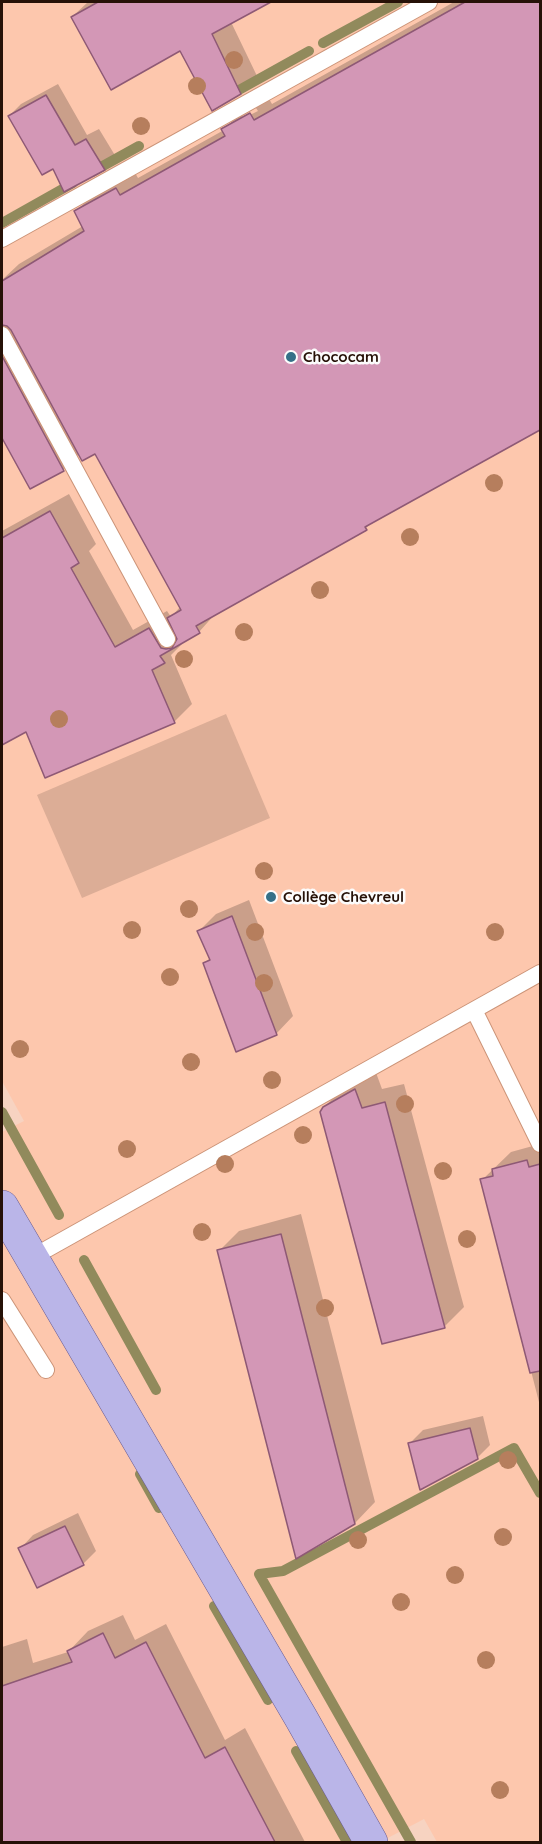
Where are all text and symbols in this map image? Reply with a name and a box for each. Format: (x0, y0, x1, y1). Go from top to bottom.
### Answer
place label: Chococam (303, 348, 379, 366)
marker: Chococam (284, 350, 298, 364)
place label: Collège Chevreul (283, 888, 404, 906)
marker: Collège Chevreul (264, 890, 278, 904)

